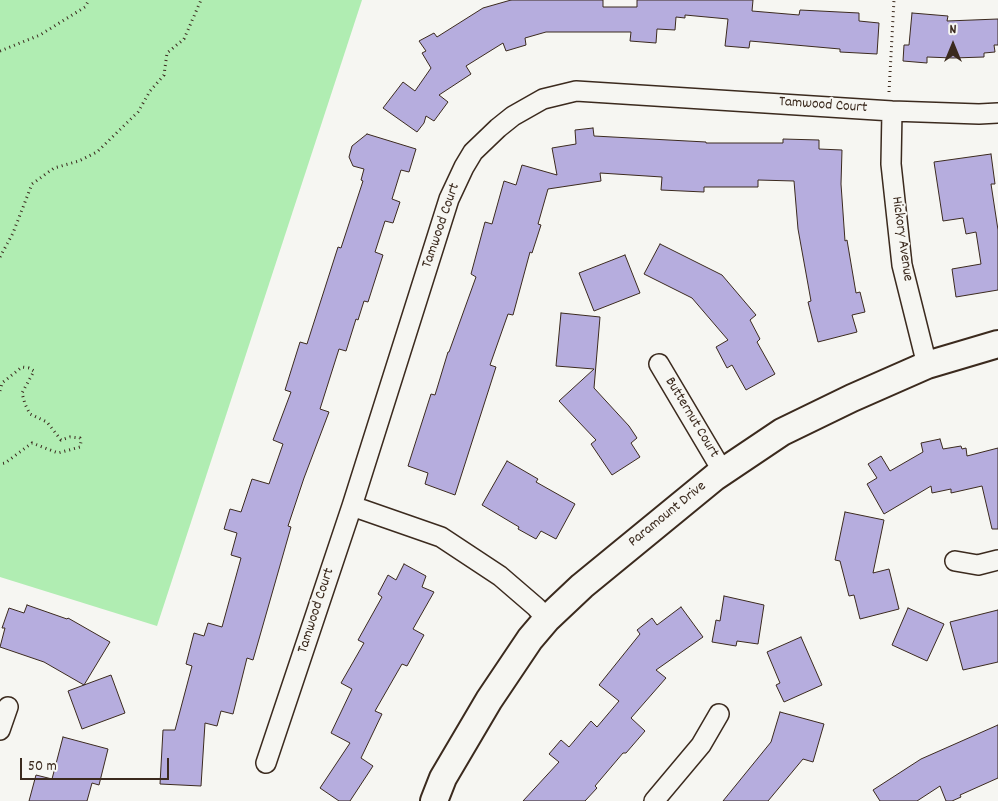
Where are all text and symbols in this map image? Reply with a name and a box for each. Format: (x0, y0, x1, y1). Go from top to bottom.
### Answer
north arrow (928, 20, 978, 70)
text: N (950, 20, 956, 40)
street label: Tamwood Court (778, 94, 868, 118)
street label: Tamwood Court (419, 181, 465, 271)
street label: Hickory Avenue (886, 195, 916, 283)
street label: Butternut Court (660, 374, 722, 462)
street label: Paramount Drive (626, 478, 710, 552)
street label: Tamwood Court (295, 566, 339, 656)
scale bar (22, 748, 171, 780)
text: 50 m (28, 756, 57, 778)

